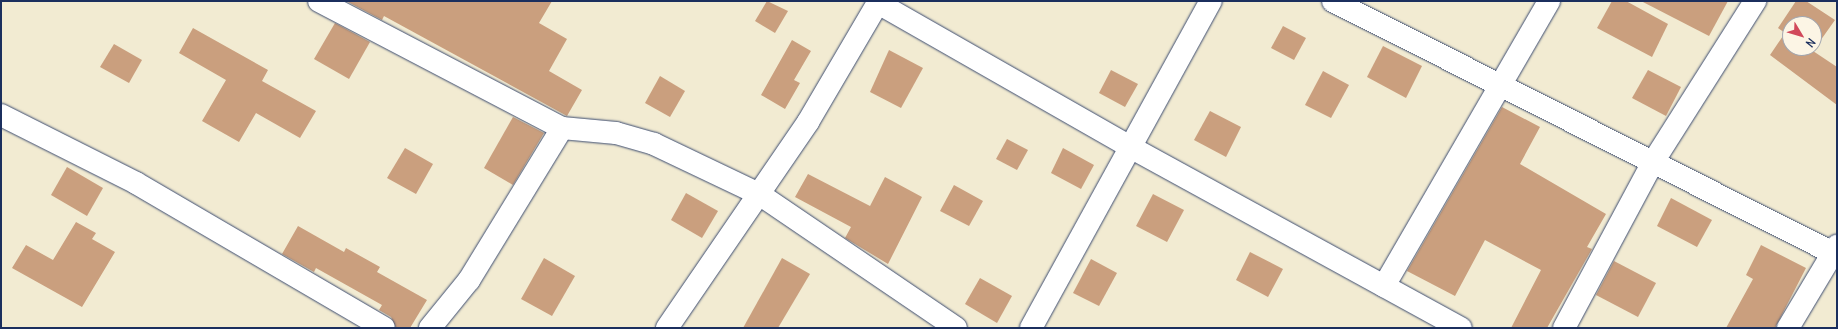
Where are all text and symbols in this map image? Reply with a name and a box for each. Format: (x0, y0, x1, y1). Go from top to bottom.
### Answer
north arrow (1782, 16, 1822, 56)
text: N (1803, 35, 1819, 50)

